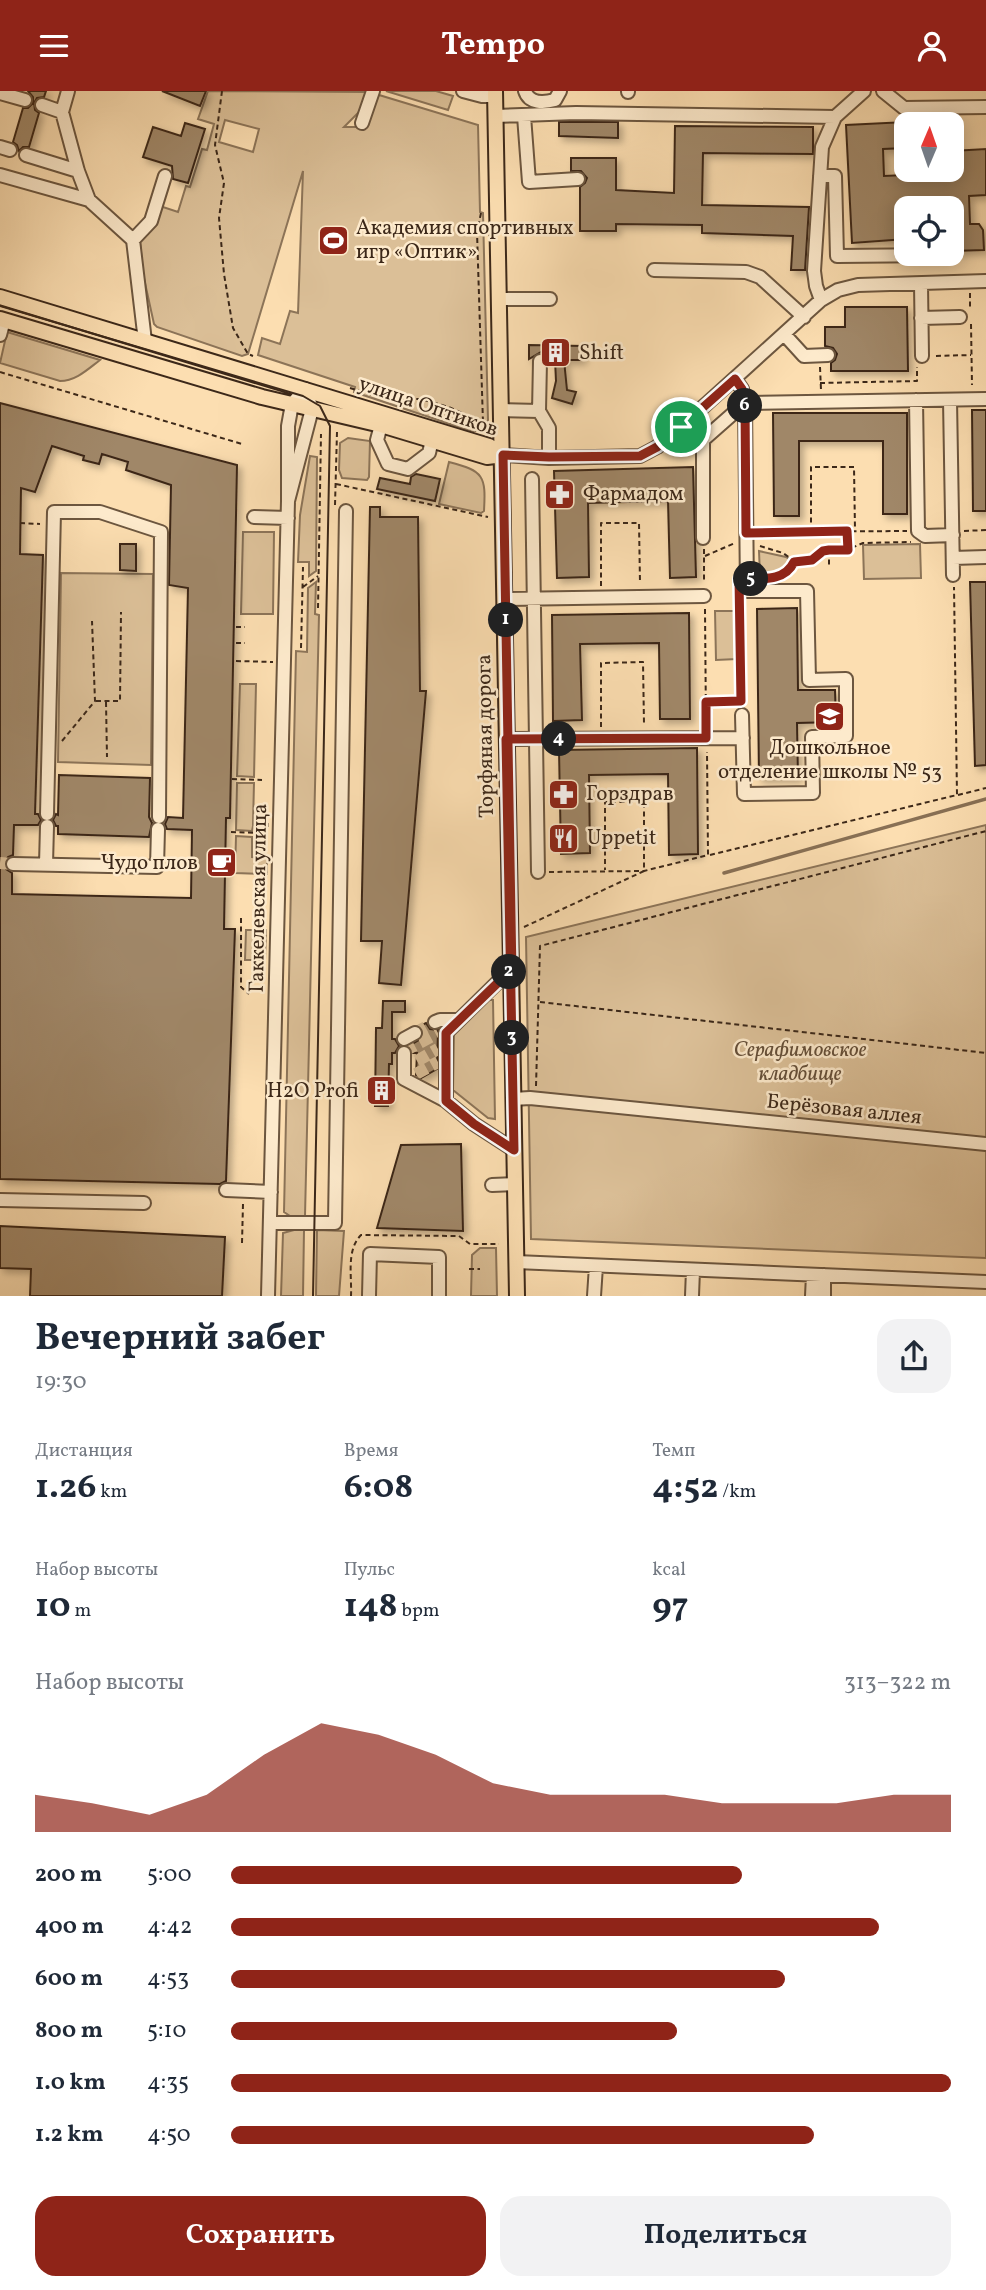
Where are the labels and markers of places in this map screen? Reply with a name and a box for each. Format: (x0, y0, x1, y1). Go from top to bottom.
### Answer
place label: Академия спортивных игр «Оптик» (356, 214, 574, 267)
sports icon: Академия спортивных игр «Оптик» (316, 223, 350, 257)
building icon: Shift (539, 336, 573, 370)
place label: Shift (579, 339, 624, 368)
pin: 6 (728, 389, 762, 423)
pin (651, 397, 711, 457)
pharmacy icon: Фармадом (543, 477, 577, 511)
place label: Фармадом (583, 480, 683, 509)
pin: 5 (734, 561, 768, 596)
pin: 1 (489, 603, 524, 637)
school or university icon: Дошкольное отделение школы № 53 (813, 699, 847, 733)
pin: 4 (542, 721, 576, 757)
place label: Дошкольное отделение школы № 53 (718, 734, 942, 787)
pharmacy icon: Горздрав (546, 777, 580, 811)
place label: Горздрав (586, 780, 674, 809)
restaurant icon: Uppetit (547, 821, 581, 855)
place label: Uppetit (587, 824, 656, 853)
cafe icon: Чудо плов (204, 846, 238, 880)
place label: Чудо плов (100, 849, 198, 878)
pin: 2 (491, 955, 526, 989)
pin: 3 (494, 1021, 530, 1055)
building icon: H2O Profi (365, 1074, 399, 1108)
place label: H2O Profi (267, 1077, 359, 1106)

